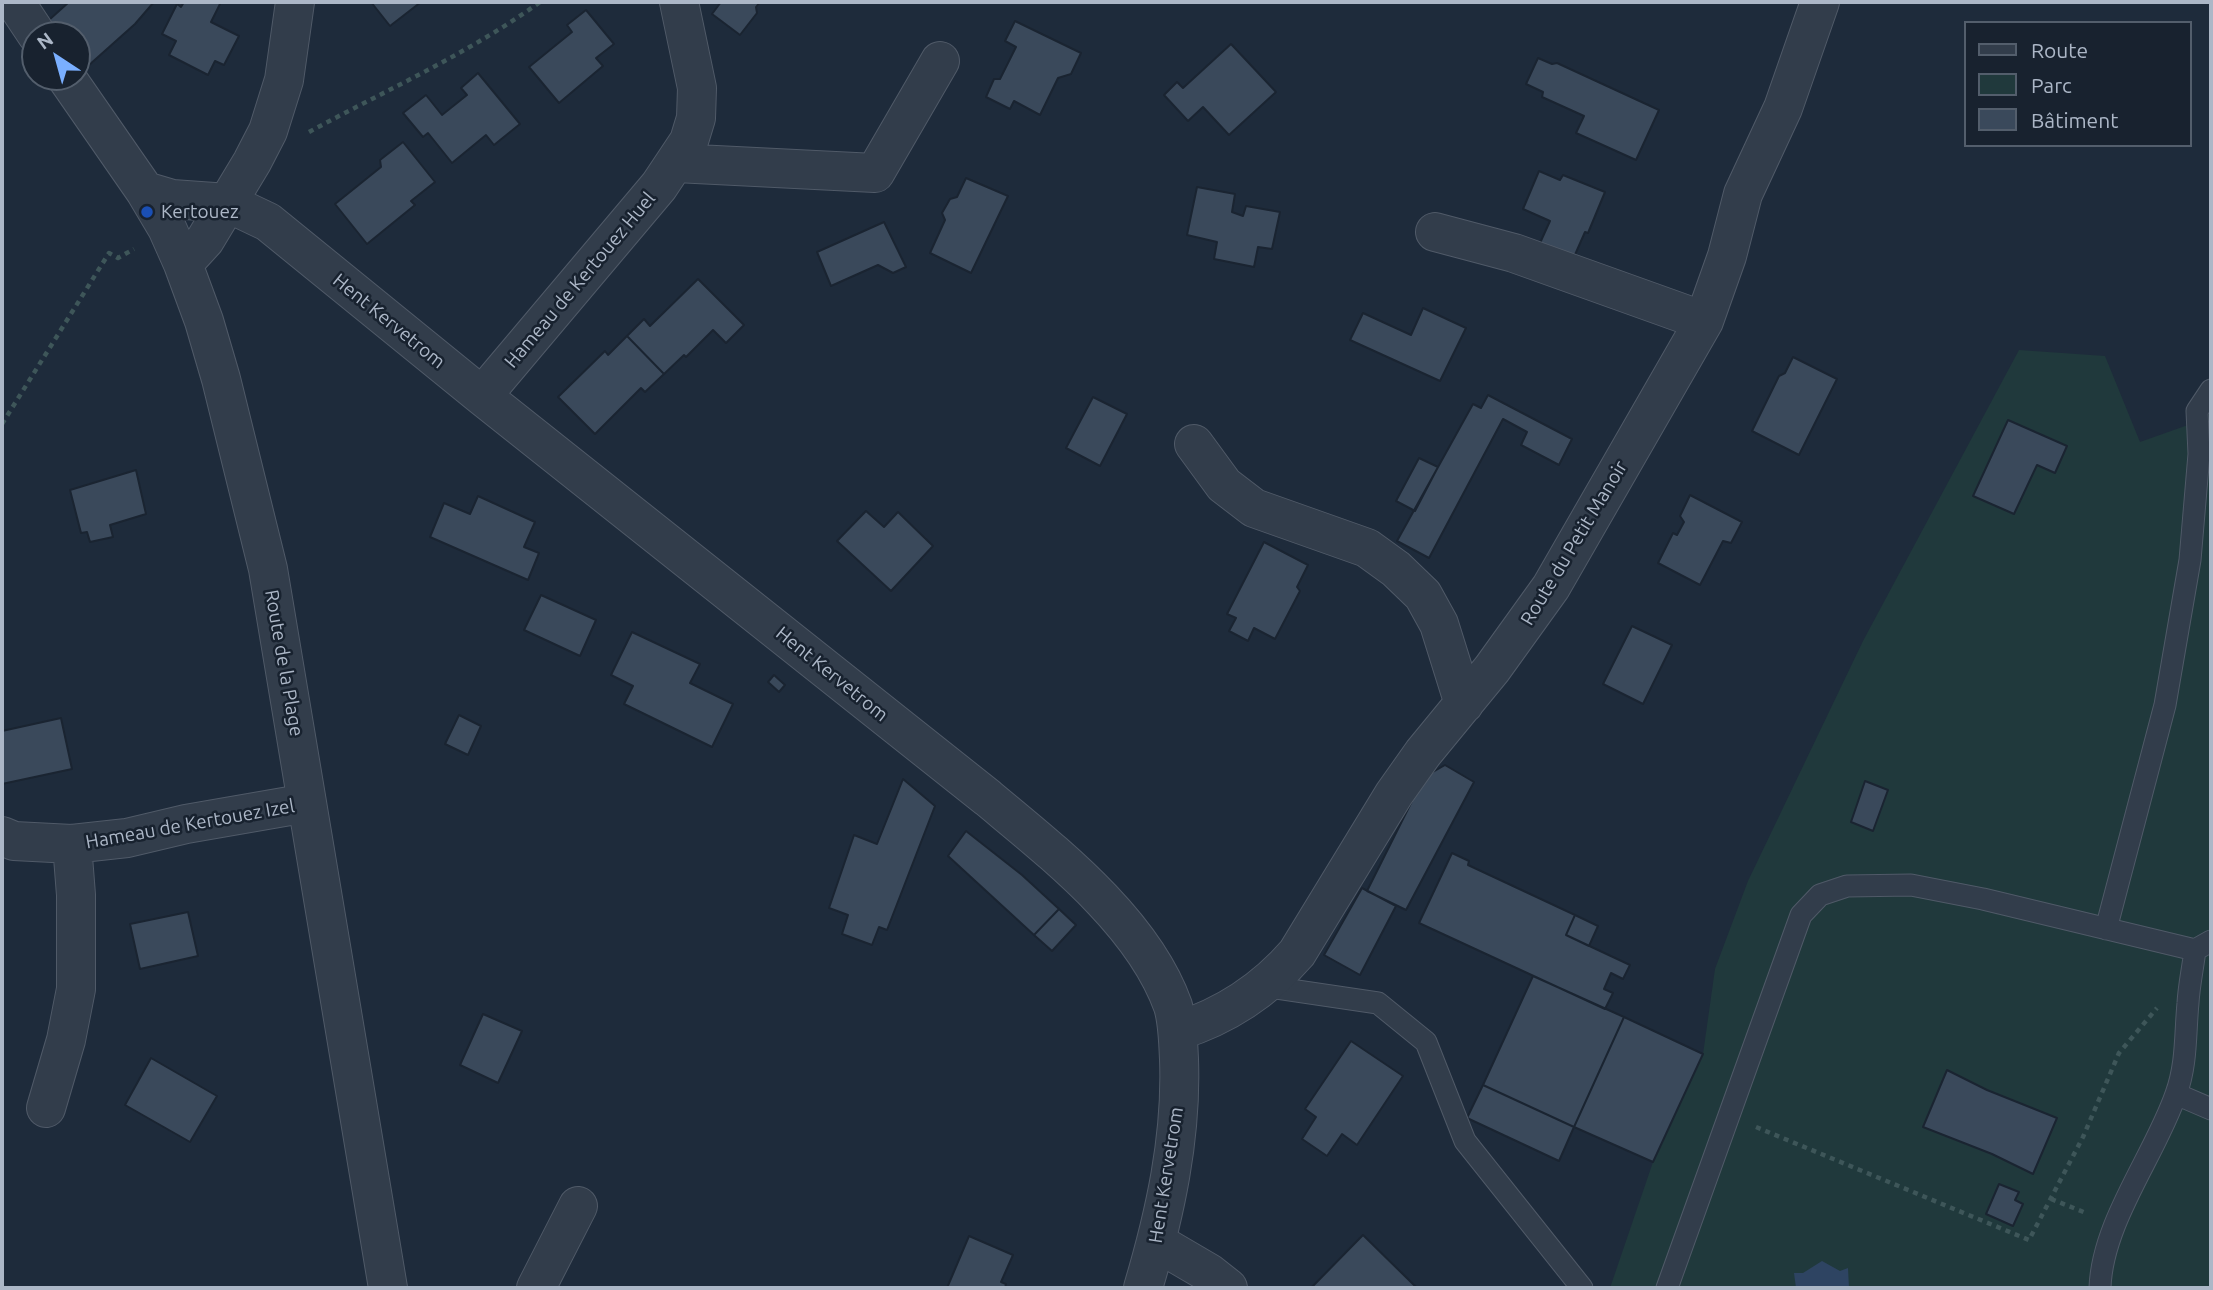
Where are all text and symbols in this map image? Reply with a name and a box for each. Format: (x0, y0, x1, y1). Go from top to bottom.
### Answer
north arrow (21, 21, 91, 91)
legend (1965, 21, 2192, 147)
text: N (33, 28, 57, 54)
text: Route (2031, 38, 2088, 62)
text: Parc (2031, 73, 2072, 97)
text: Bâtiment (2031, 108, 2118, 132)
street label: Hameau de Kertouez Huel (500, 188, 660, 372)
place label: Kertouez (161, 201, 239, 223)
marker: Kertouez (139, 204, 155, 220)
street label: Hent Kervetrom (328, 269, 450, 373)
street label: Route du Petit Manoir (1516, 457, 1632, 629)
street label: Route de la Plage (260, 588, 308, 738)
street label: Hent Kervetrom (771, 622, 893, 726)
street label: Hameau de Kertouez Izel (84, 794, 296, 854)
street label: Hent Kervetrom (1144, 1105, 1188, 1245)

